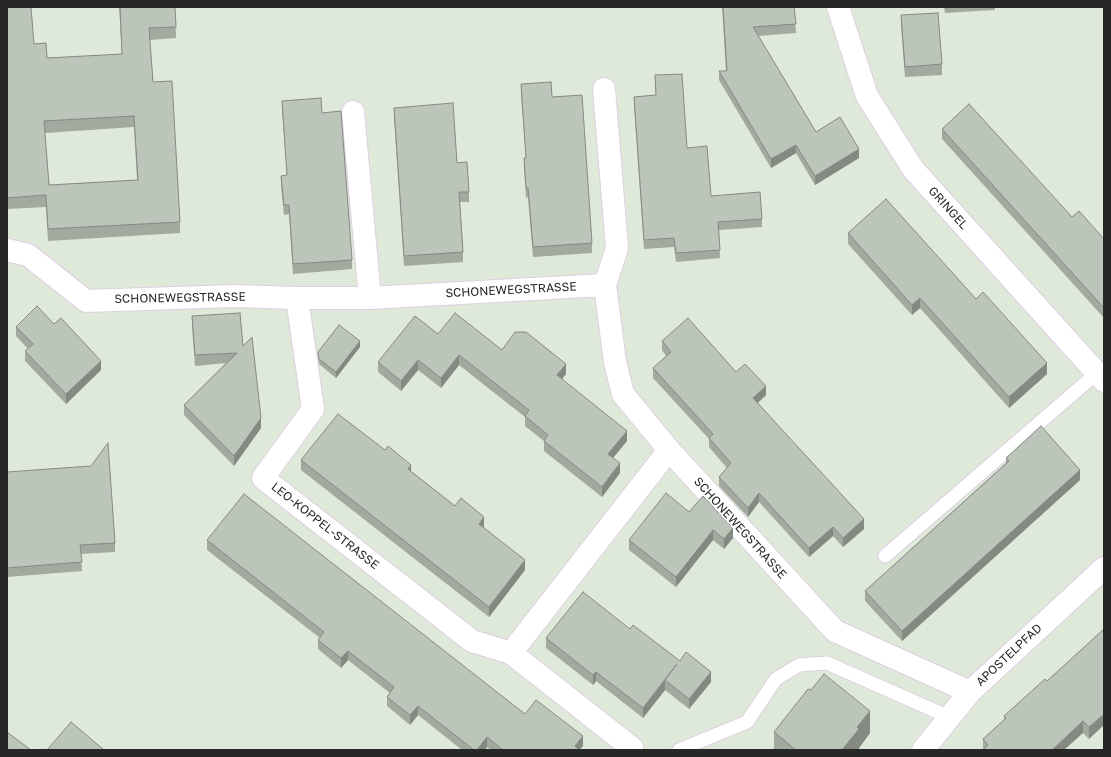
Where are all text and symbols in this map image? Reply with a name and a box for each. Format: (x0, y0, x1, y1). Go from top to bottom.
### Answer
street label: GRINGEL (925, 184, 971, 232)
street label: SCHONEWEGSTRASSE (445, 279, 577, 301)
street label: SCHONEWEGSTRASSE (114, 290, 246, 306)
street label: SCHONEWEGSTRASSE (691, 474, 789, 582)
street label: LEO-KOPPEL-STRASSE (268, 479, 382, 573)
street label: APOSTELPFAD (973, 621, 1045, 689)

